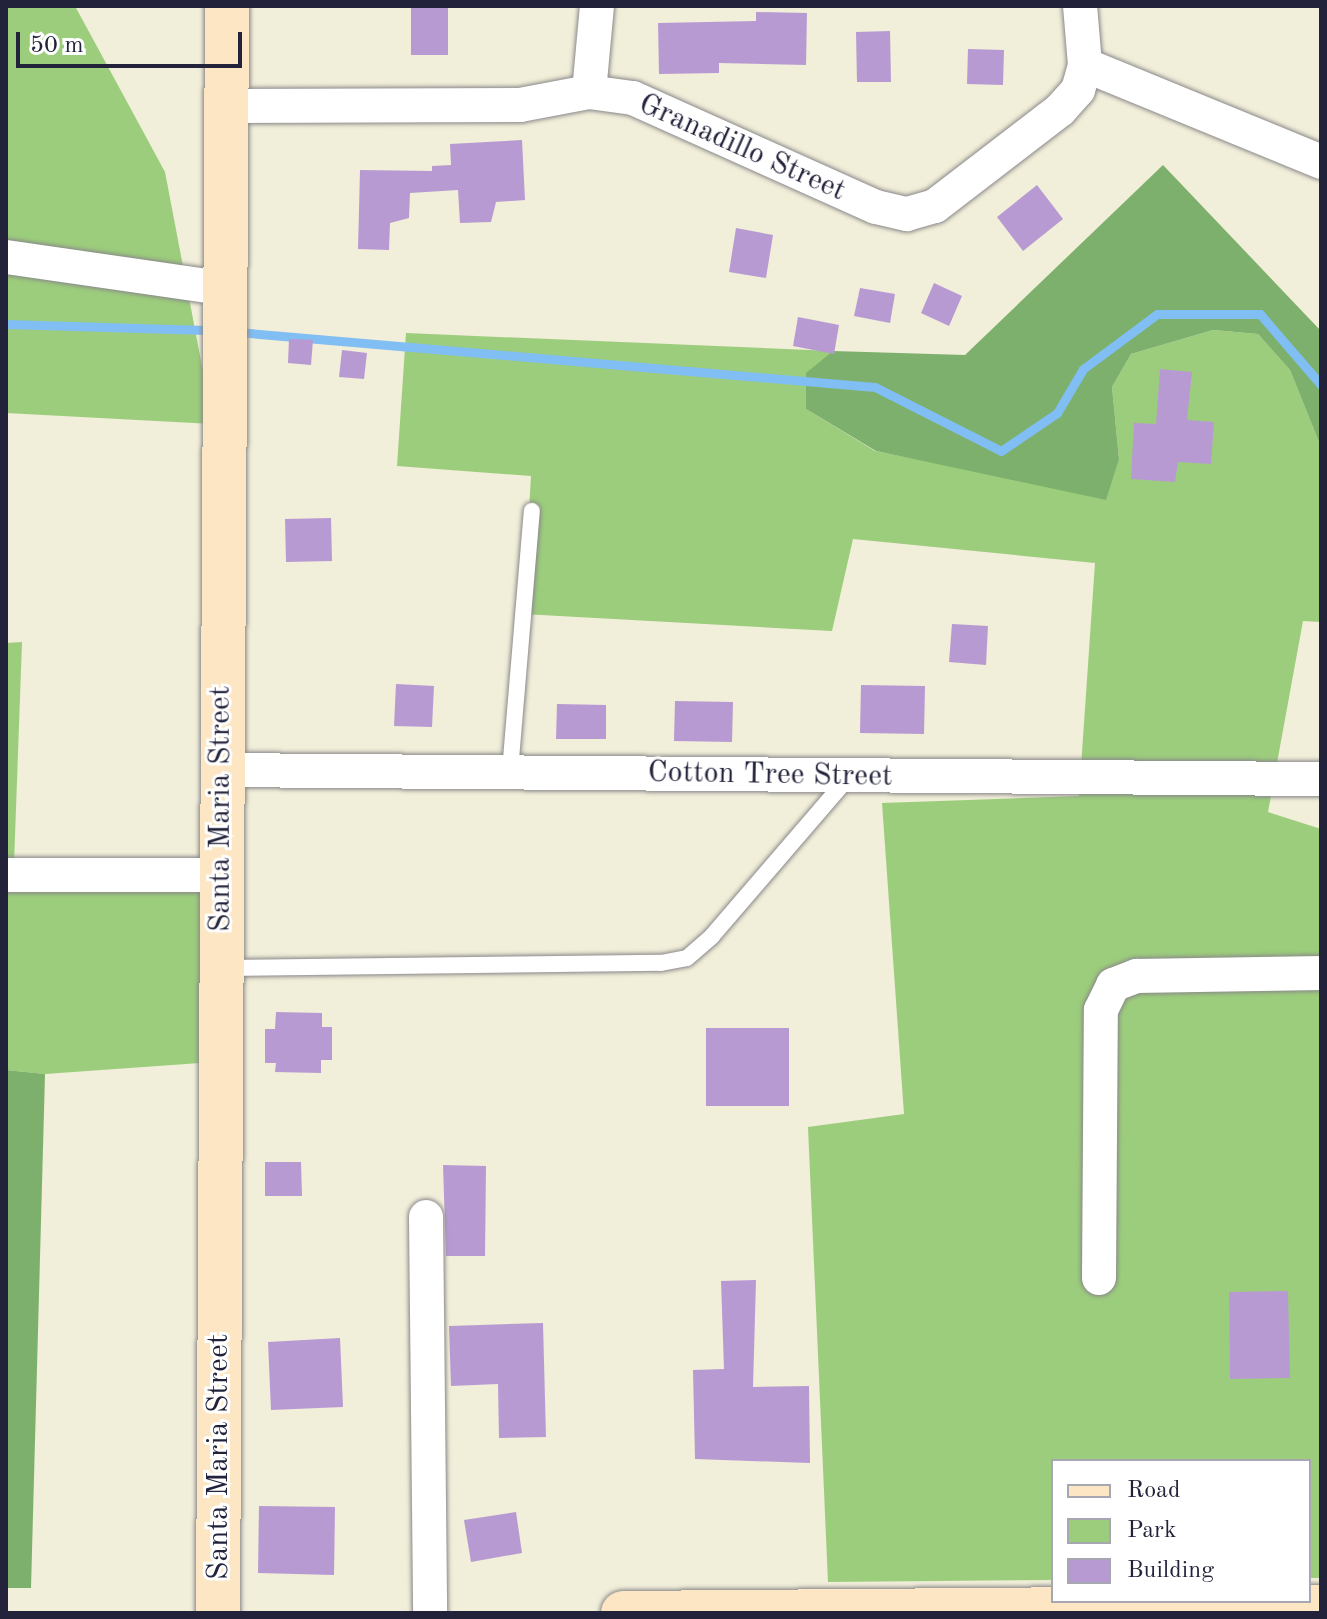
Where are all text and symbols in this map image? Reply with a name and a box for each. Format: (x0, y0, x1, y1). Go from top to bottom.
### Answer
scale bar (20, 16, 246, 66)
text: 50 m (30, 34, 84, 58)
street label: Granadillo Street (633, 86, 851, 210)
street label: Santa Maria Street (203, 686, 239, 932)
street label: Cotton Tree Street (647, 755, 893, 795)
street label: Santa Maria Street (201, 1334, 237, 1580)
legend (1051, 1459, 1311, 1603)
text: Road (1127, 1479, 1180, 1503)
text: Park (1127, 1519, 1176, 1543)
text: Building (1127, 1559, 1214, 1583)

